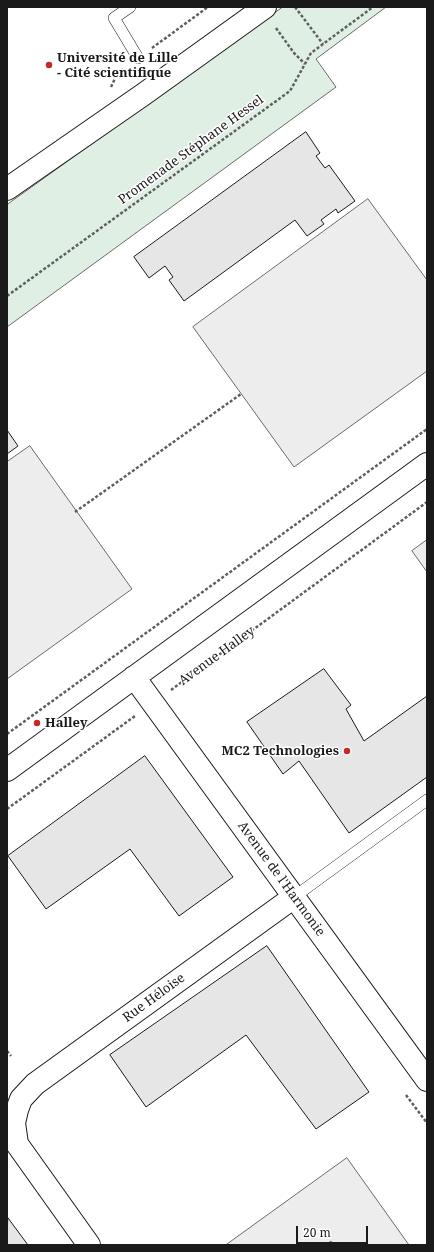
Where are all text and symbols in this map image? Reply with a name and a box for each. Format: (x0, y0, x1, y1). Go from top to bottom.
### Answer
place label: Université de Lille ‐ Cité scientifique (57, 50, 178, 81)
marker: Université de Lille ‐ Cité scientifique (44, 60, 54, 70)
street label: Promenade Stéphane Hessel (115, 92, 267, 208)
street label: Avenue Halley (176, 623, 258, 689)
place label: Halley (45, 715, 88, 731)
marker: Halley (32, 718, 42, 728)
place label: MC2 Technologies (221, 743, 339, 759)
marker: MC2 Technologies (342, 746, 352, 756)
street label: Avenue de l'Harmonie (234, 819, 328, 939)
street label: Rue Héloise (120, 970, 188, 1026)
scale bar (298, 1218, 370, 1244)
text: 20 m (303, 1224, 331, 1241)

